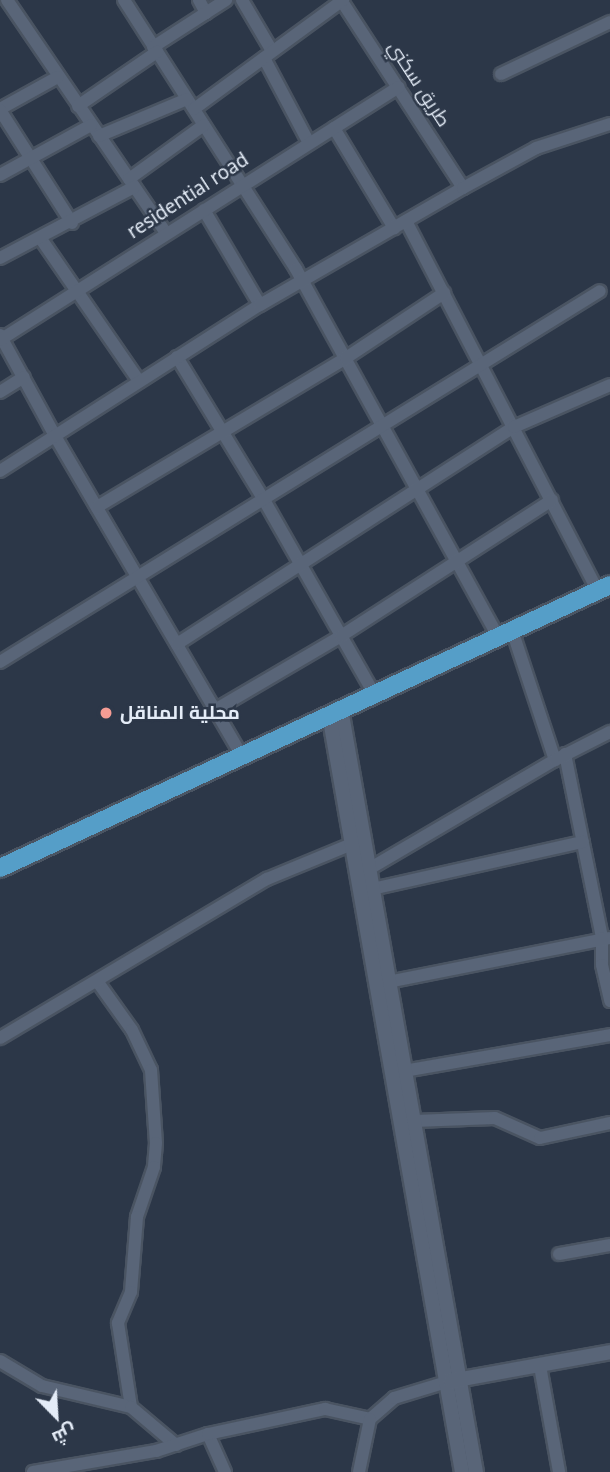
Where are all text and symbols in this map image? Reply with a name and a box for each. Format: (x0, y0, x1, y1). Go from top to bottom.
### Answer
street label: طريق سكني (383, 37, 455, 131)
street label: residential road (123, 148, 253, 244)
place label: محلية المناقل (120, 702, 240, 724)
marker: محلية المناقل (98, 705, 114, 721)
north arrow (21, 1381, 91, 1451)
text: ش (48, 1418, 81, 1452)

